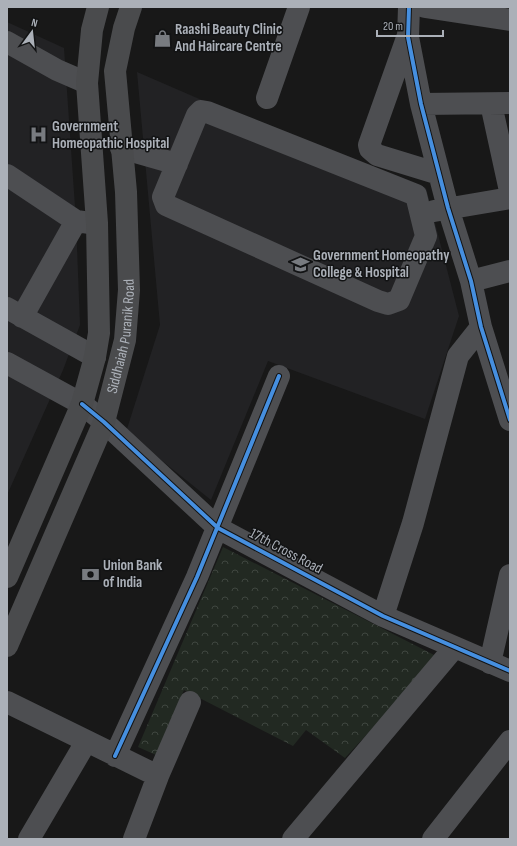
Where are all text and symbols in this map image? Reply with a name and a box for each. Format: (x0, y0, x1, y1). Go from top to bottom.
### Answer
north arrow (12, 12, 52, 52)
scale bar (377, 12, 443, 38)
text: N (30, 16, 39, 30)
text: 20 m (383, 19, 403, 34)
place label: Raashi Beauty Clinic And Haircare Centre (174, 20, 282, 56)
shop icon: Raashi Beauty Clinic And Haircare Centre (152, 28, 172, 48)
place label: Government Homeopathic Hospital (52, 117, 169, 153)
hospital icon: Government Homeopathic Hospital (29, 125, 49, 145)
place label: Government Homeopathy College & Hospital (313, 246, 450, 282)
school or university icon: Government Homeopathy College & Hospital (290, 254, 310, 274)
street label: Siddhaiah Puranik Road (102, 279, 139, 395)
street label: 17th Cross Road (246, 524, 326, 578)
place label: Union Bank of India (103, 556, 163, 592)
bank icon: Union Bank of India (80, 564, 100, 584)

